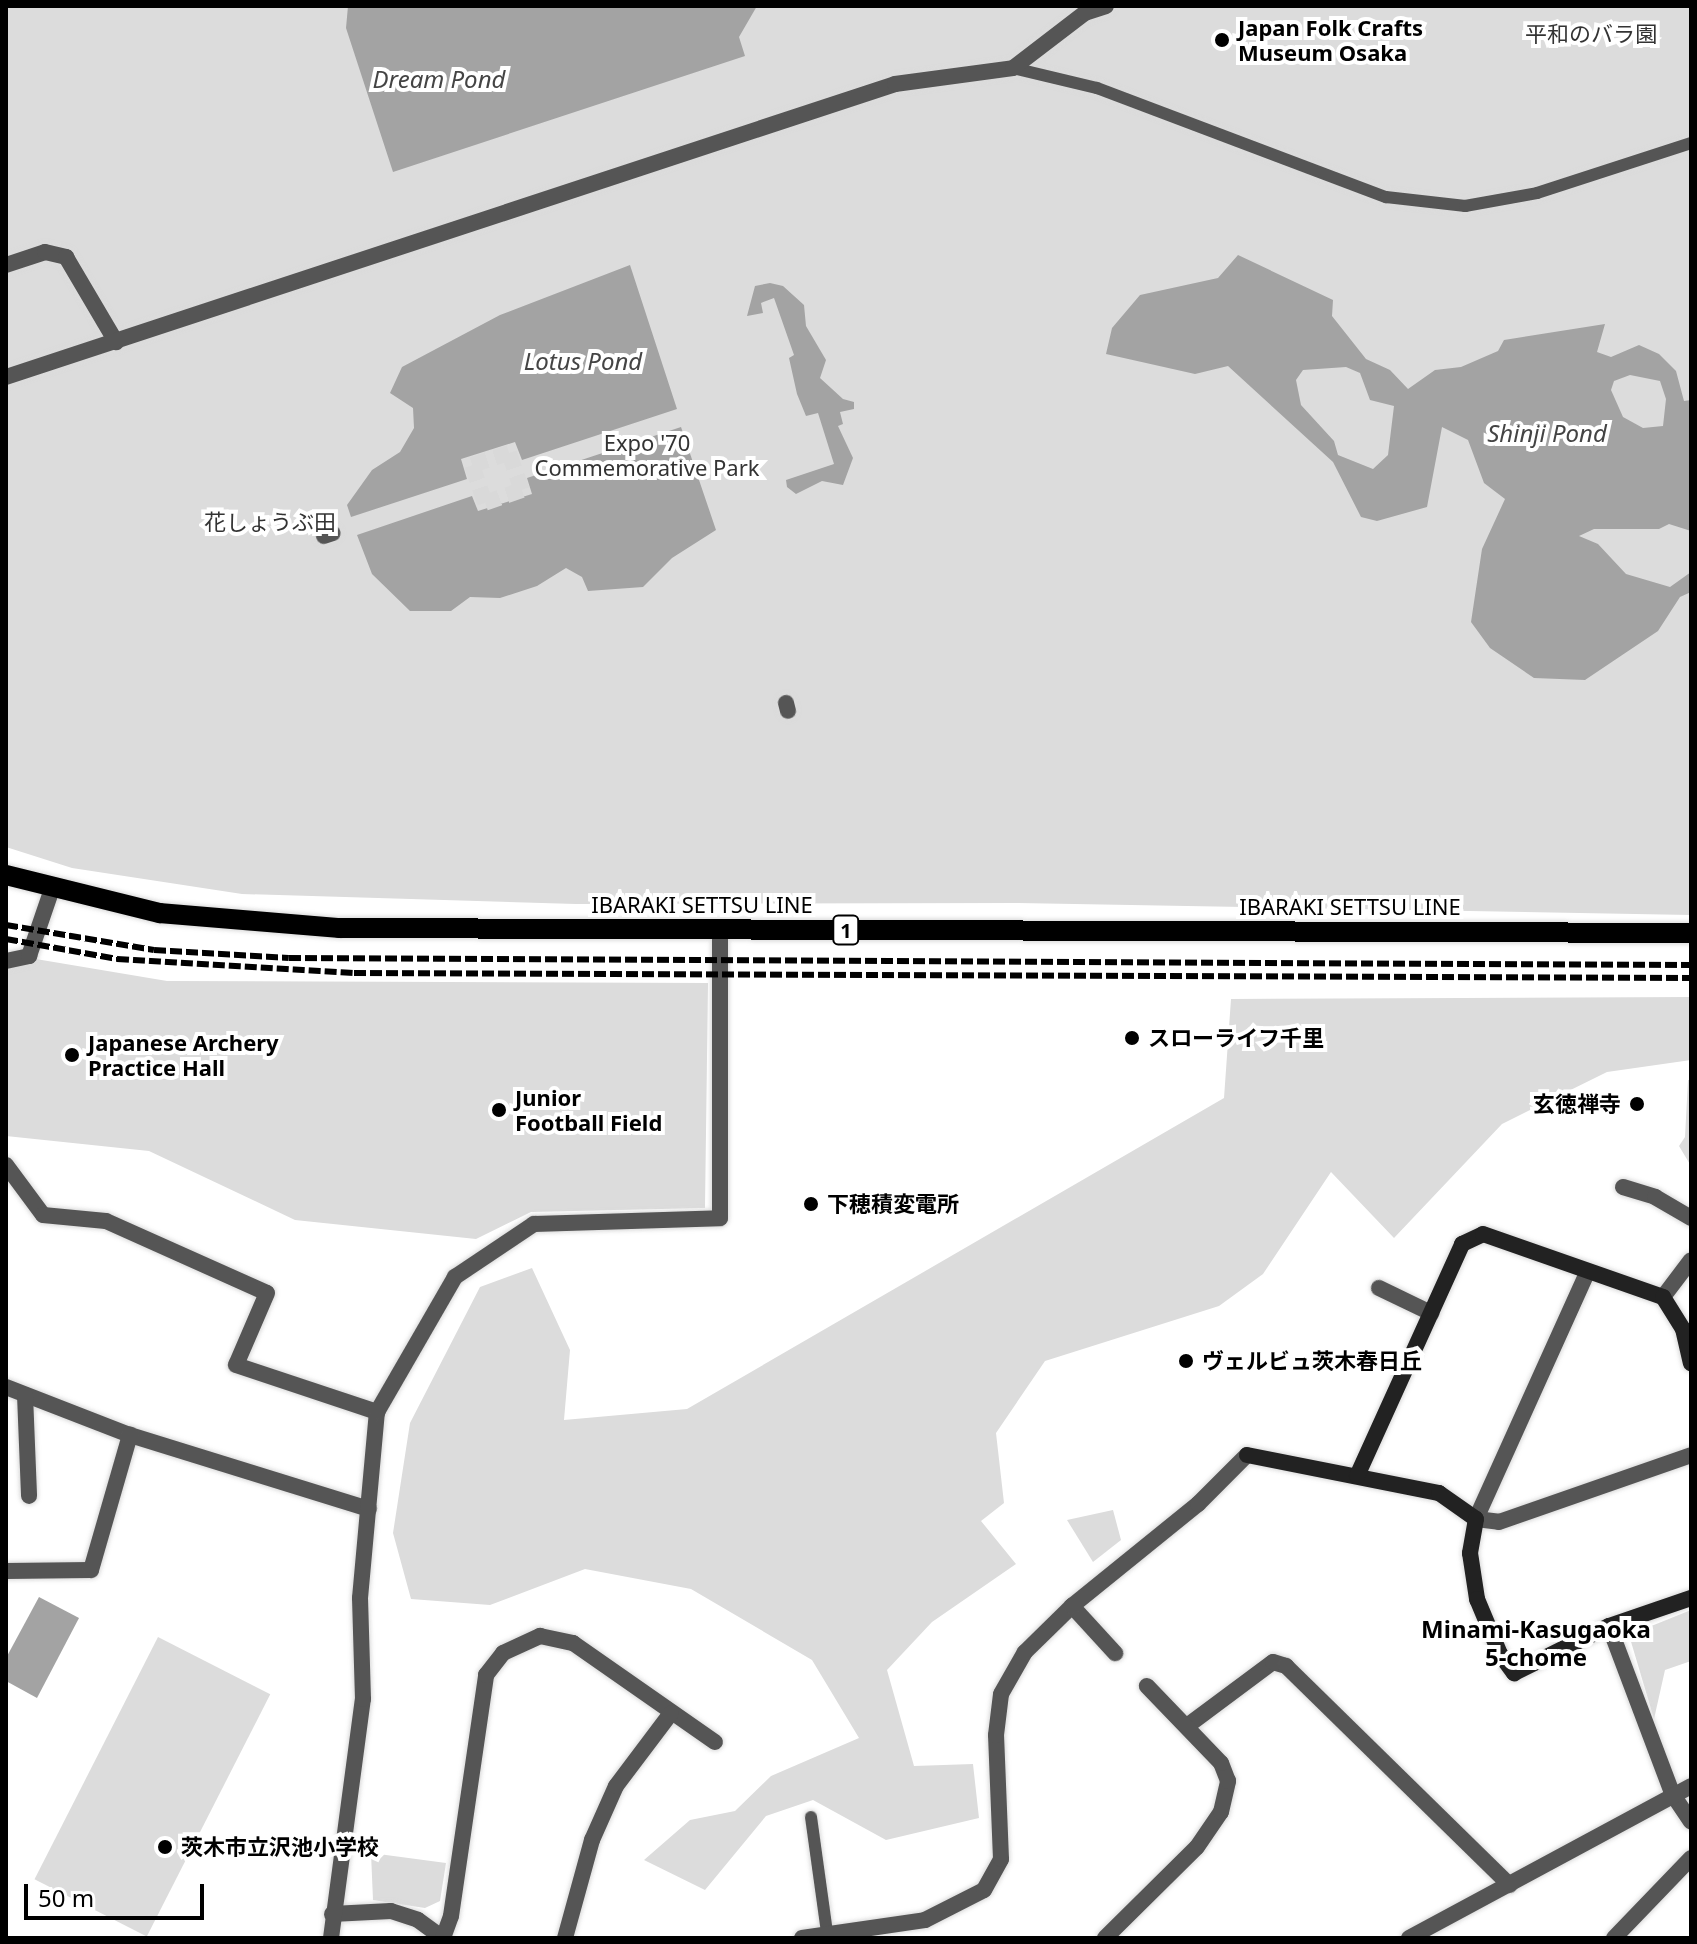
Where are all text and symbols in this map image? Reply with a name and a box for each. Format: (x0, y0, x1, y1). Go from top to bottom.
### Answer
place label: Japan Folk Crafts Museum Osaka (1238, 14, 1423, 66)
park label: 平和のバラ園 (1525, 21, 1657, 47)
marker: Japan Folk Crafts Museum Osaka (1213, 31, 1231, 49)
water label: Dream Pond (373, 65, 505, 93)
water label: Lotus Pond (524, 347, 642, 375)
water label: Shinji Pond (1487, 419, 1607, 447)
park label: Expo '70 Commemorative Park (534, 429, 760, 480)
park label: 花しょうぶ田 (204, 509, 336, 535)
street label: IBARAKI SETTSU LINE (591, 892, 813, 918)
street label: IBARAKI SETTSU LINE (1239, 894, 1461, 920)
road number: 1 (832, 914, 860, 946)
place label: スローライフ千里 (1148, 1025, 1324, 1051)
place label: Japanese Archery Practice Hall (88, 1029, 279, 1080)
marker: スローライフ千里 (1123, 1029, 1141, 1047)
marker: Japanese Archery Practice Hall (63, 1046, 81, 1064)
place label: Junior Football Field (515, 1084, 662, 1136)
place label: 玄徳禅寺 (1533, 1091, 1621, 1117)
marker: 玄徳禅寺 (1628, 1095, 1646, 1113)
marker: Junior Football Field (490, 1101, 508, 1119)
place label: 下穂積変電所 (827, 1191, 959, 1217)
marker: 下穂積変電所 (802, 1195, 820, 1213)
place label: ヴェルビュ茨木春日丘 (1202, 1348, 1422, 1374)
marker: ヴェルビュ茨木春日丘 (1177, 1352, 1195, 1370)
district label: Minami-Kasugaoka 5-chome (1421, 1615, 1651, 1671)
place label: 茨木市立沢池小学校 (181, 1834, 379, 1860)
marker: 茨木市立沢池小学校 (156, 1838, 174, 1856)
scale bar (28, 1868, 208, 1918)
text: 50 m (38, 1881, 94, 1914)

